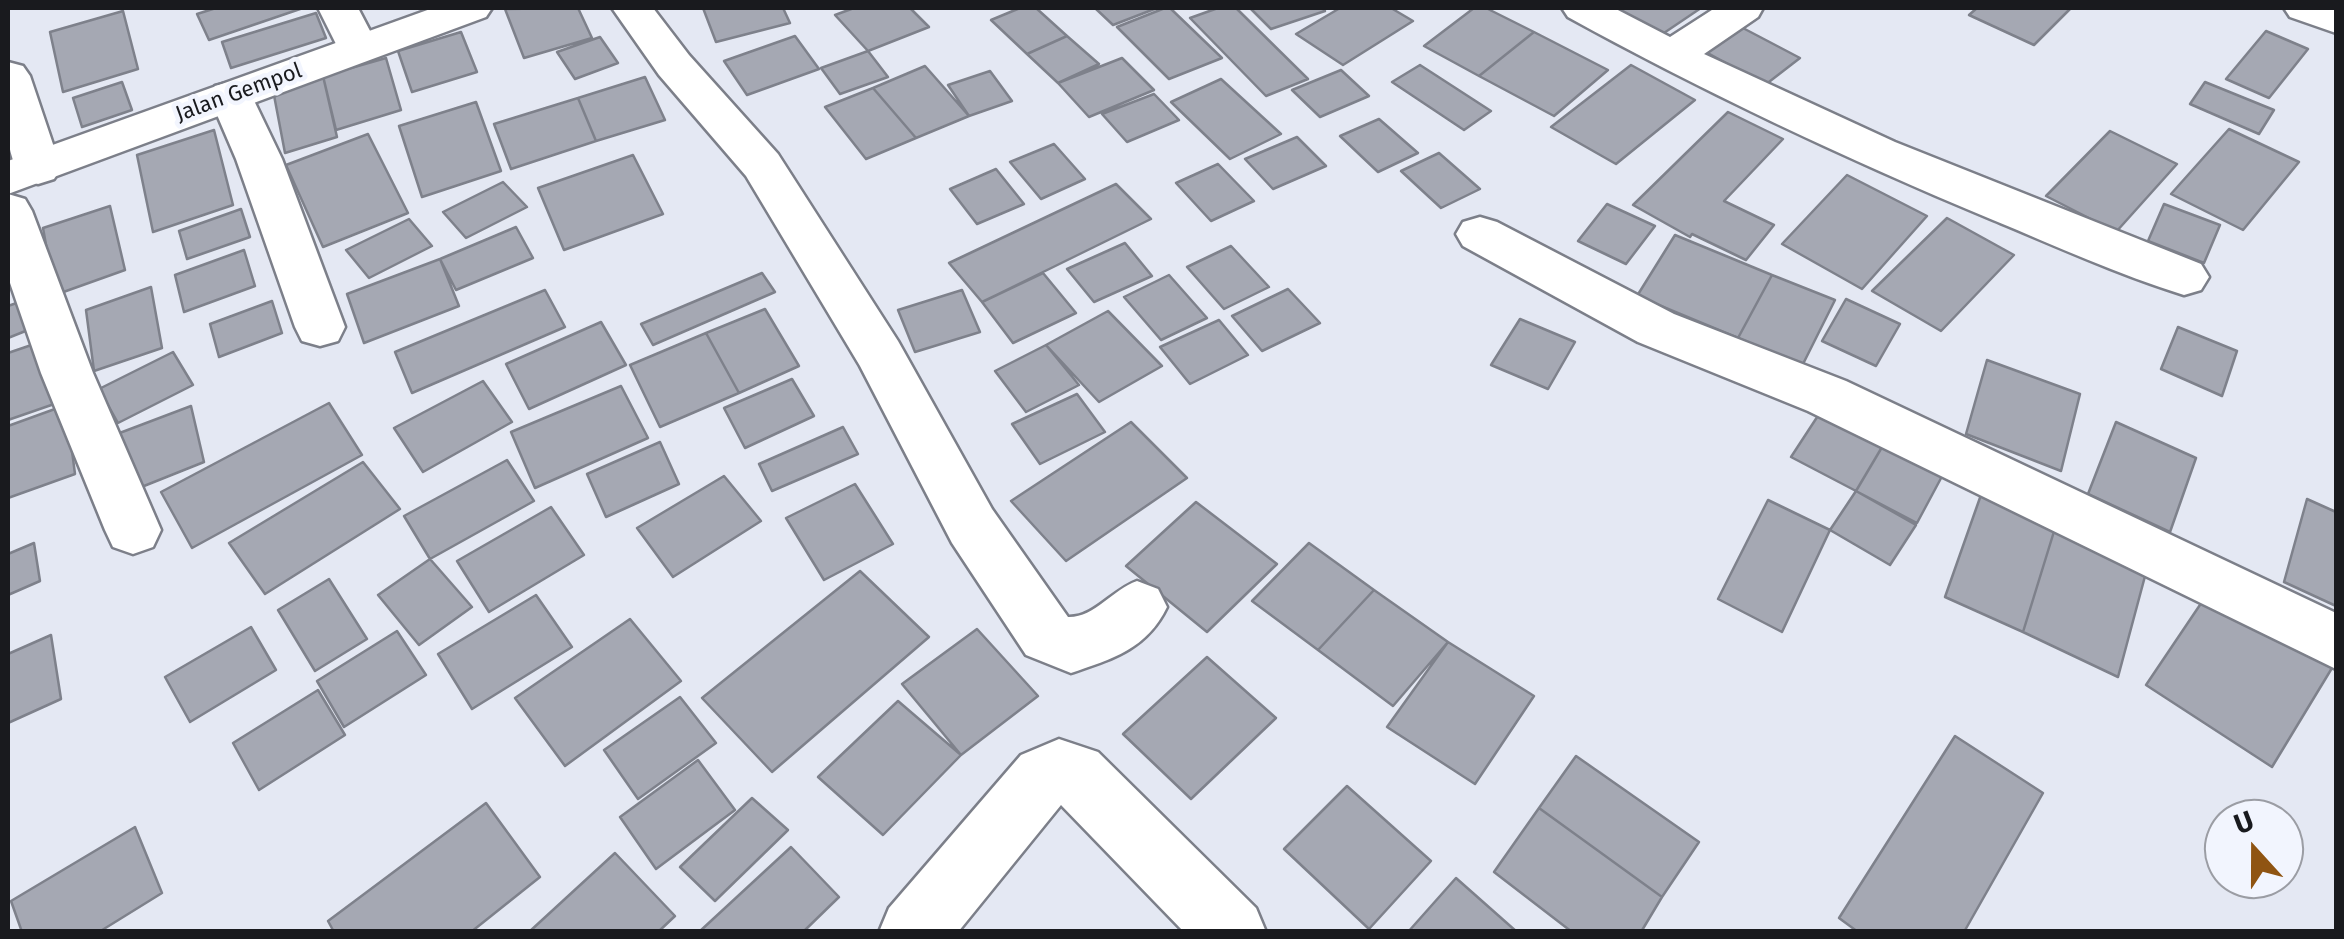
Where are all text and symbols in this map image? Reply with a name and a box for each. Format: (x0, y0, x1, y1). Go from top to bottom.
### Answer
street label: Jalan Gempol (172, 58, 306, 128)
north arrow (2204, 799, 2304, 899)
text: U (2229, 804, 2258, 841)

